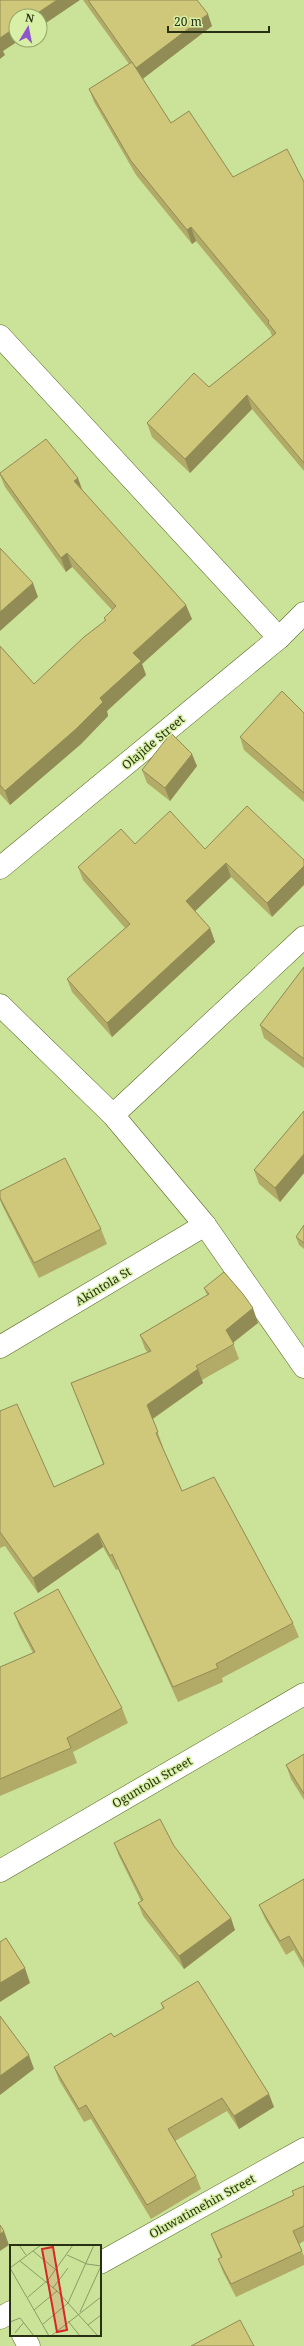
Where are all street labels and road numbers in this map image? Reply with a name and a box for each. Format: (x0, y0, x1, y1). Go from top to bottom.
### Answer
street label: Olajide Street (118, 711, 188, 773)
street label: Akintola St (72, 1263, 134, 1309)
street label: Oguntolu Street (109, 1752, 195, 1812)
street label: Oluwatimehin Street (146, 2170, 258, 2242)

